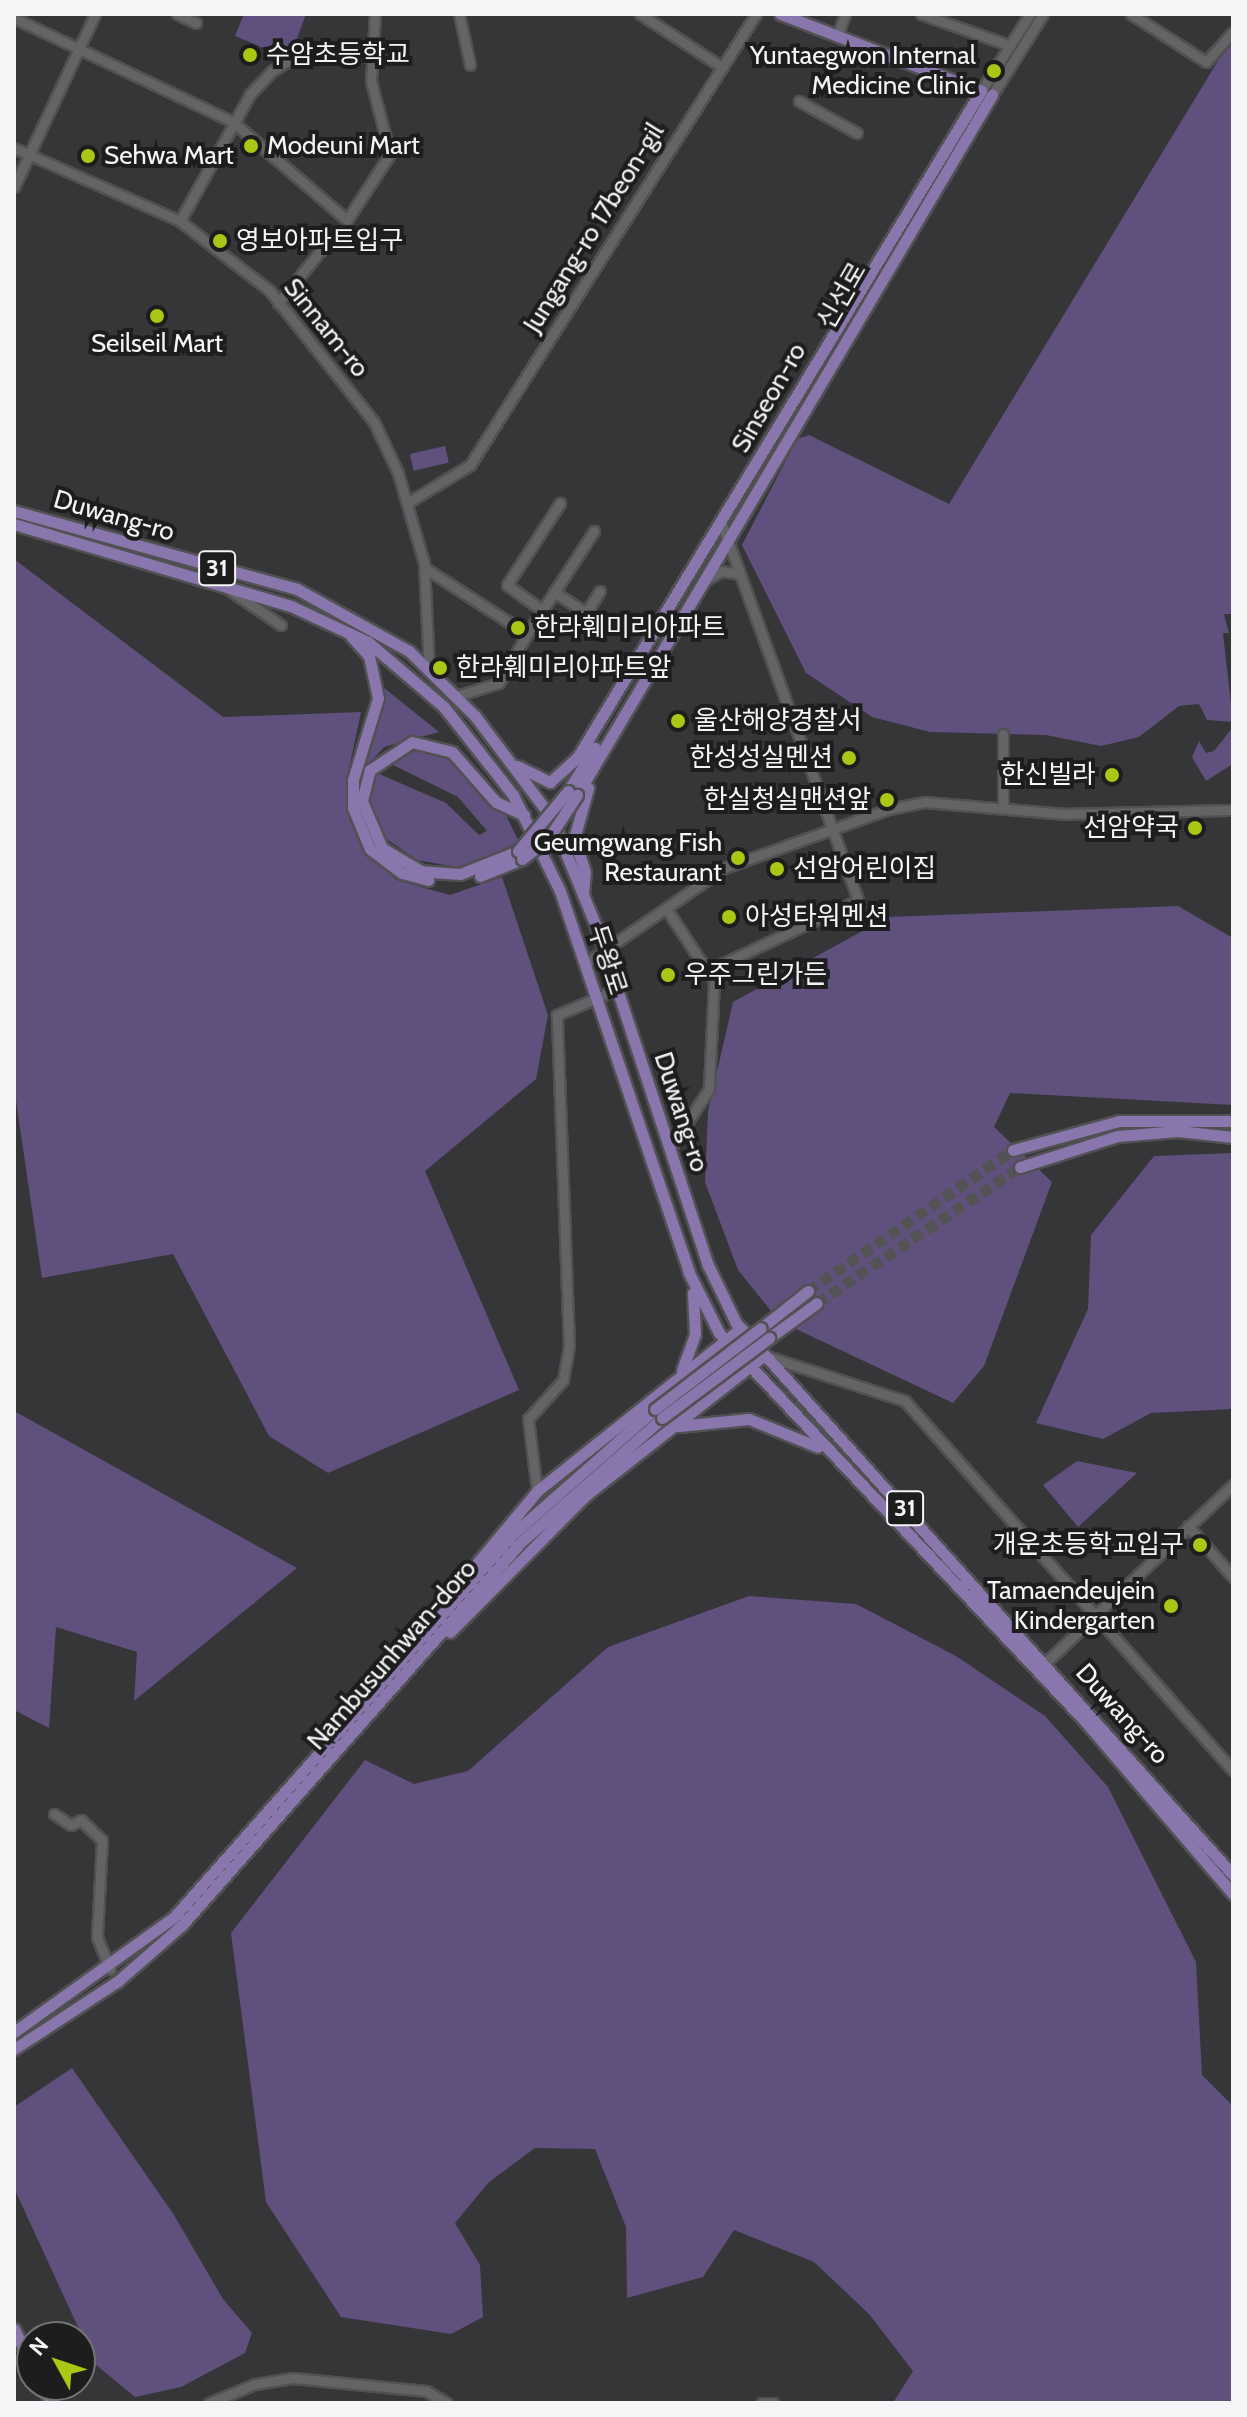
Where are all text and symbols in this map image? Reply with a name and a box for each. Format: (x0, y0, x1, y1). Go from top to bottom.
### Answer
place label: 수암초등학교 (266, 39, 410, 71)
place label: Yuntaegwon Internal Medicine Clinic (750, 40, 976, 102)
marker: 수암초등학교 (241, 46, 259, 64)
marker: Yuntaegwon Internal Medicine Clinic (983, 60, 1005, 82)
street label: Jungang-ro 17beon-gil (517, 118, 671, 338)
place label: Modeuni Mart (267, 130, 420, 162)
marker: Modeuni Mart (242, 137, 260, 155)
place label: Sehwa Mart (104, 140, 234, 172)
marker: Sehwa Mart (79, 147, 97, 165)
place label: 영보아파트입구 (236, 225, 403, 257)
marker: 영보아파트입구 (211, 232, 229, 250)
street label: 신선로 (811, 257, 873, 335)
street label: Sinnam-ro (277, 272, 375, 384)
marker: Seilseil Mart (148, 307, 166, 325)
place label: Seilseil Mart (91, 328, 223, 360)
street label: Sinseon-ro (725, 338, 813, 458)
street label: Duwang-ro (50, 484, 178, 548)
road number: 31 (197, 548, 237, 588)
place label: 한라훼미리아파트 (534, 612, 725, 644)
marker: 한라훼미리아파트 (509, 619, 527, 637)
place label: 한라훼미리아파트앞 (456, 652, 671, 684)
marker: 한라훼미리아파트앞 (431, 659, 449, 677)
place label: 울산해양경찰서 (694, 705, 861, 737)
marker: 울산해양경찰서 (669, 712, 687, 730)
place label: 한성성실멘션 (689, 742, 833, 774)
marker: 한성성실멘션 (840, 749, 858, 767)
place label: 한신빌라 (1000, 759, 1096, 791)
marker: 한신빌라 (1103, 766, 1121, 784)
place label: 한실청실맨션앞 (704, 784, 871, 816)
marker: 한실청실맨션앞 (878, 791, 896, 809)
place label: 선암약국 (1083, 812, 1179, 844)
marker: 선암약국 (1186, 819, 1204, 837)
place label: Geumgwang Fish Restaurant (534, 827, 722, 888)
marker: Geumgwang Fish Restaurant (729, 849, 747, 867)
place label: 선암어린이집 (793, 853, 937, 885)
marker: 선암어린이집 (768, 860, 786, 878)
place label: 아성타워멘션 (745, 901, 889, 933)
marker: 아성타워멘션 (720, 908, 738, 926)
street label: 두왕로 (581, 921, 633, 999)
place label: 우주그린가든 (684, 959, 828, 991)
marker: 우주그린가든 (659, 966, 677, 984)
street label: Duwang-ro (647, 1048, 715, 1176)
road number: 31 (885, 1488, 925, 1528)
place label: 개운초등학교입구 (993, 1529, 1184, 1561)
marker: 개운초등학교입구 (1191, 1536, 1209, 1554)
street label: Nambusunhwan-doro (301, 1553, 483, 1757)
place label: Tamaendeujein Kindergarten (987, 1575, 1155, 1636)
marker: Tamaendeujein Kindergarten (1162, 1597, 1180, 1615)
street label: Duwang-ro (1069, 1657, 1175, 1771)
north arrow (16, 2321, 96, 2401)
text: N (23, 2332, 54, 2361)

